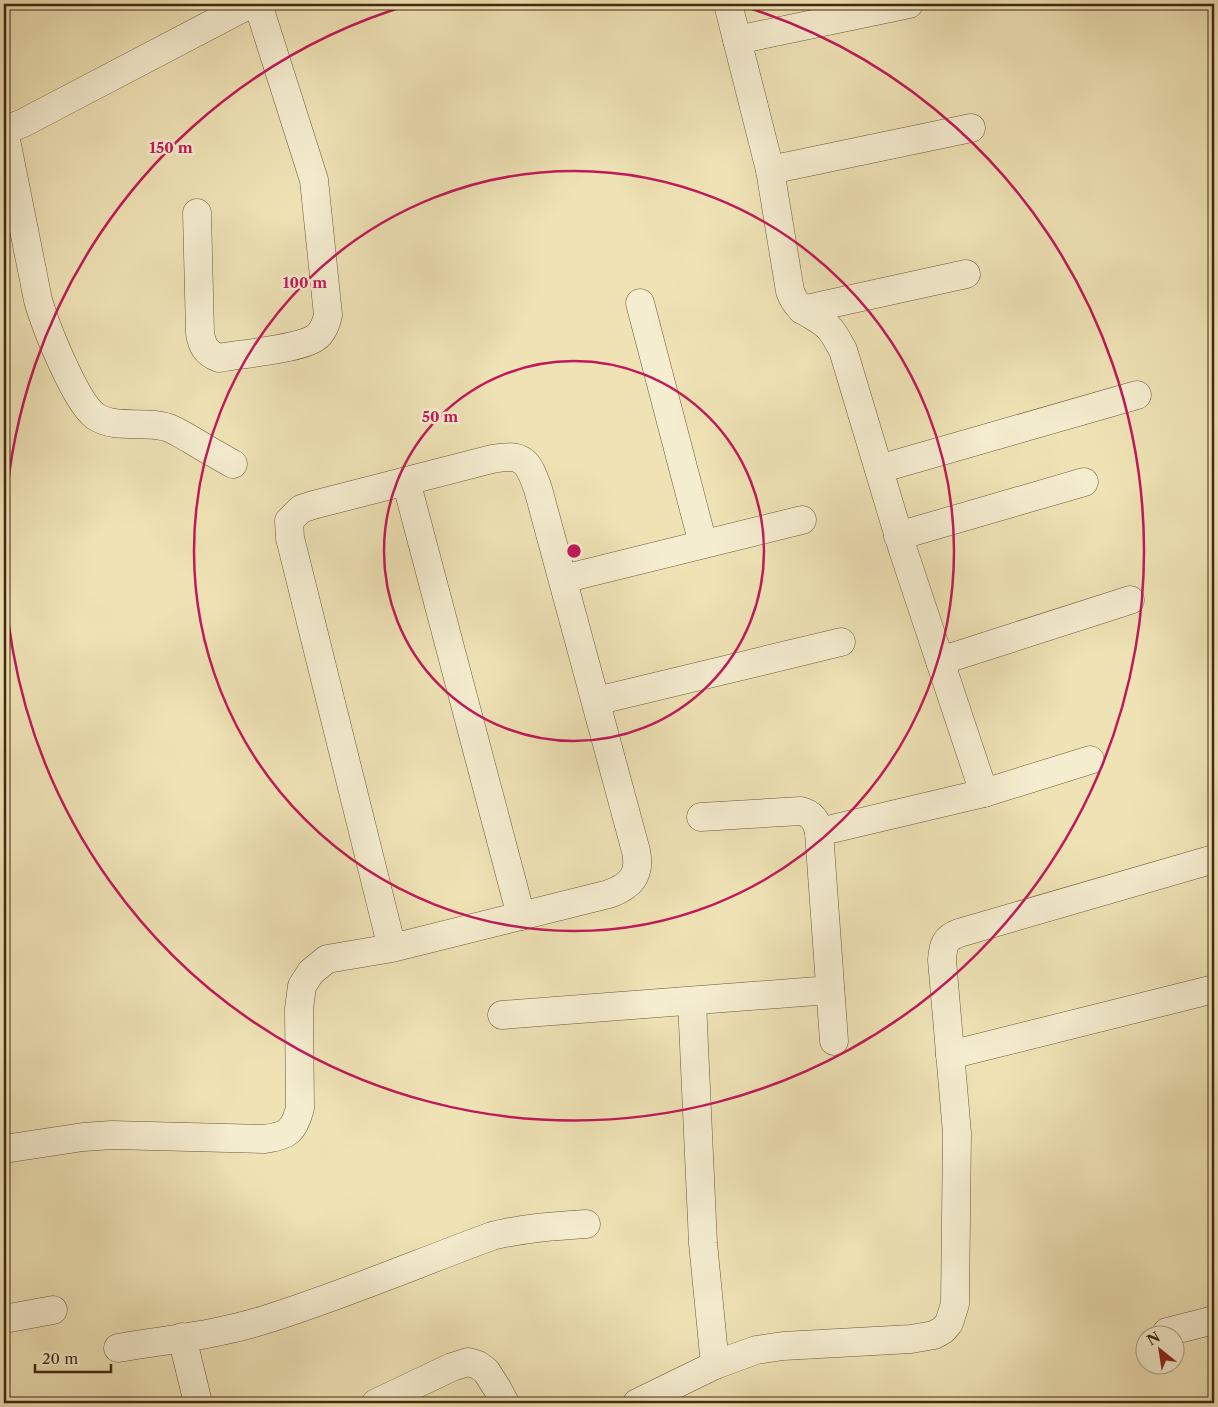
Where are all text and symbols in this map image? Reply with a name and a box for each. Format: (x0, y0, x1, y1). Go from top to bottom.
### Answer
text: 150 m (149, 138, 193, 157)
text: 100 m (283, 273, 327, 292)
text: 50 m (422, 407, 458, 426)
centre of rings (565, 542, 583, 560)
north arrow (1136, 1324, 1186, 1374)
text: N (1144, 1328, 1163, 1350)
scale bar (35, 1342, 111, 1374)
text: 20 m (42, 1349, 78, 1368)

